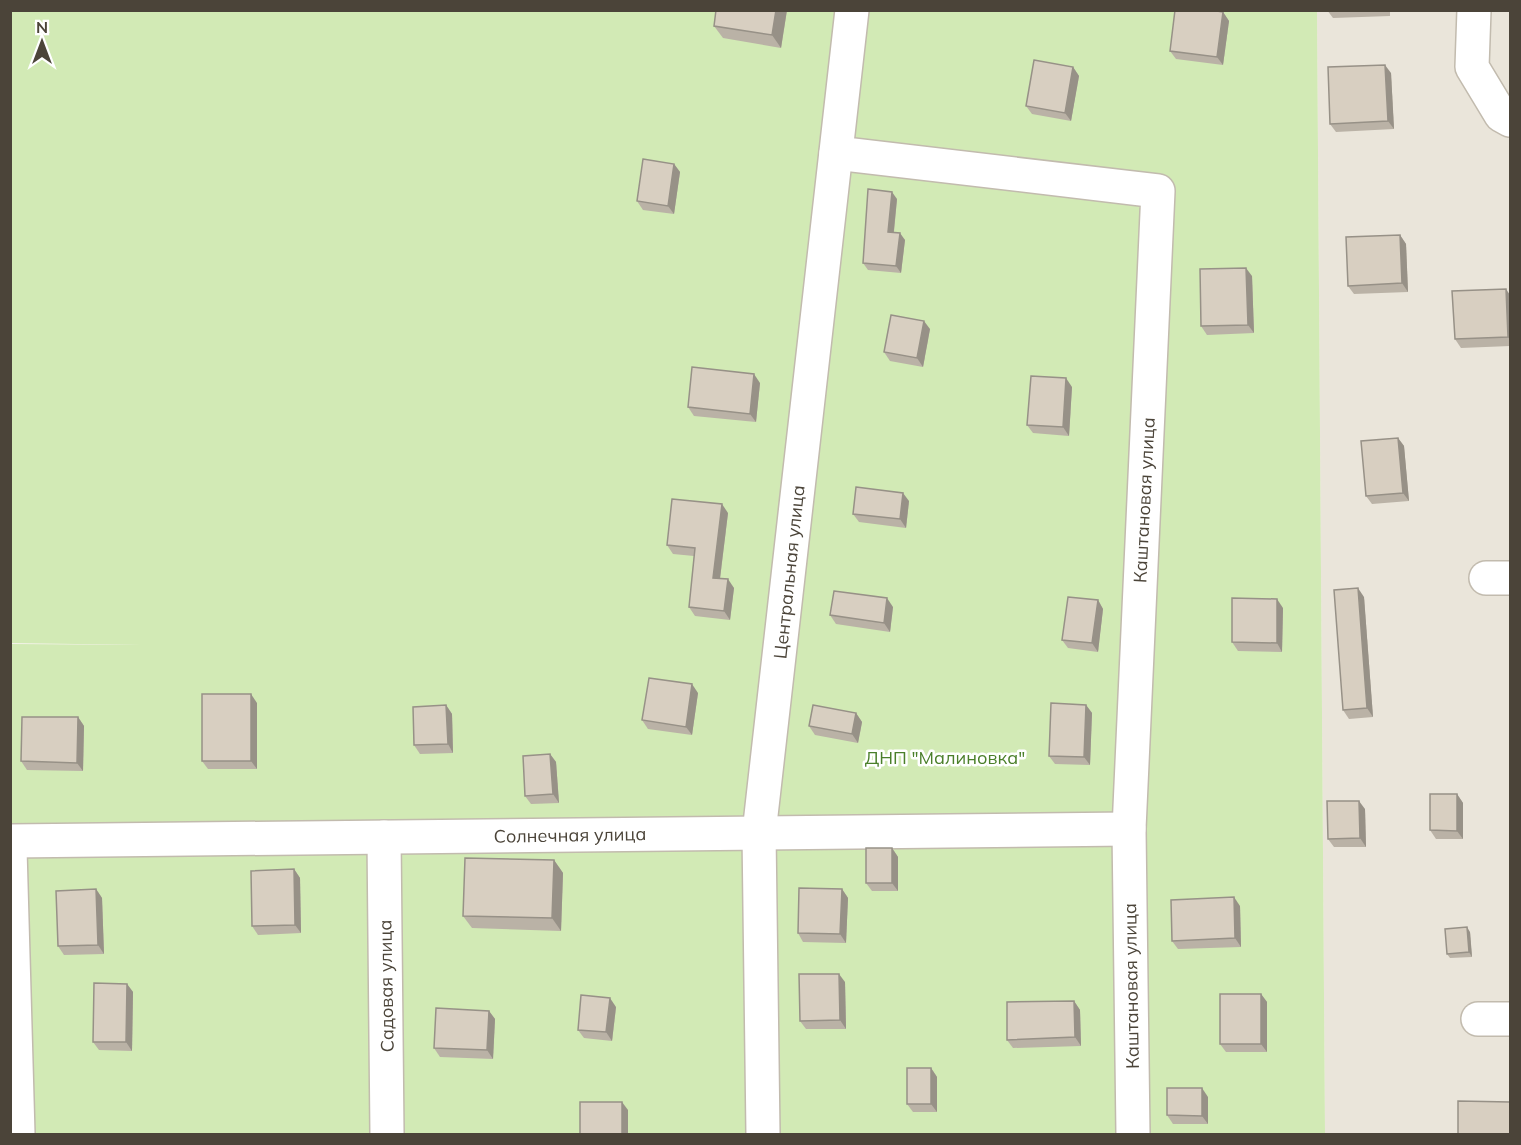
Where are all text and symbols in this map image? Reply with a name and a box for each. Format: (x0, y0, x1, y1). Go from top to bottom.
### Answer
north arrow (12, 12, 72, 72)
text: N (36, 17, 48, 37)
street label: Каштановая улица (1128, 417, 1160, 583)
street label: Центральная улица (768, 484, 810, 660)
park label: ДНП "Малиновка" (865, 746, 1025, 769)
street label: Солнечная улица (493, 822, 647, 848)
street label: Каштановая улица (1118, 903, 1144, 1069)
street label: Садовая улица (373, 920, 399, 1052)

